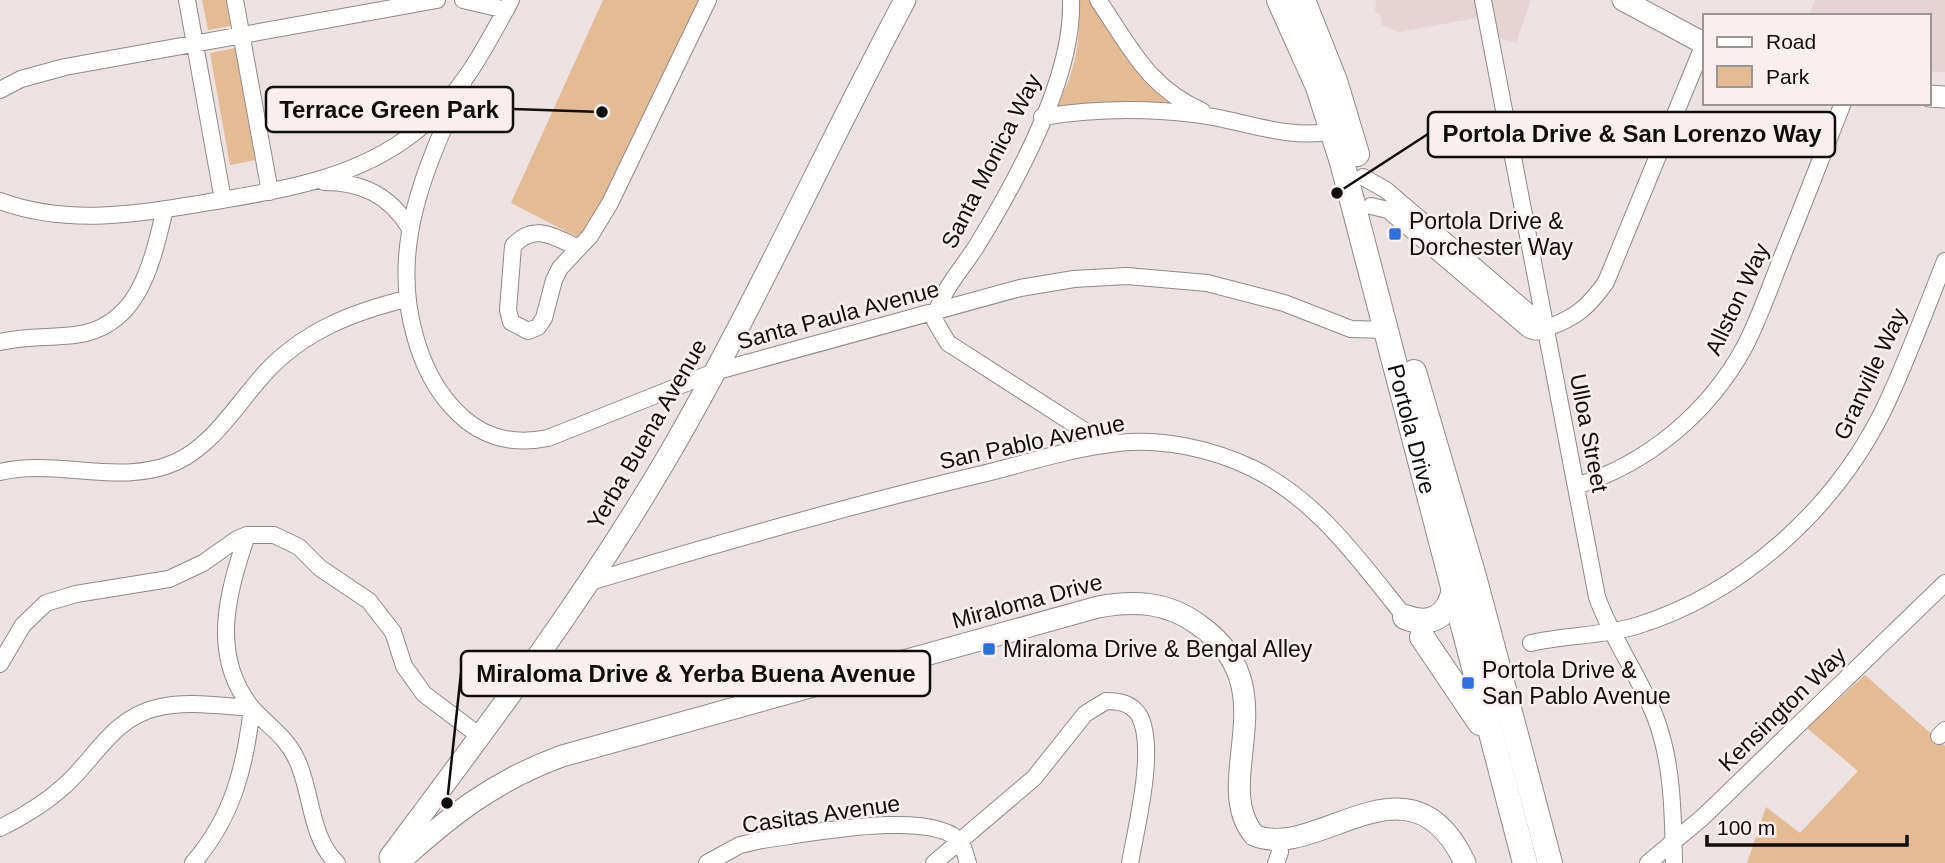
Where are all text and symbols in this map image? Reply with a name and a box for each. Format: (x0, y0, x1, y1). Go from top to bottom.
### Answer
legend (1703, 14, 1931, 105)
text: Road (1766, 30, 1816, 53)
text: Park (1766, 65, 1810, 88)
street label: Santa Monica Way (936, 69, 1046, 253)
callout: Terrace Green Park (266, 87, 513, 132)
text: Terrace Green Park (279, 96, 499, 123)
callout: Portola Drive & San Lorenzo Way (1428, 112, 1835, 157)
text: Portola Drive & San Lorenzo Way (1442, 120, 1822, 147)
place label: Portola Drive & Dorchester Way (1409, 208, 1574, 260)
marker: Portola Drive & Dorchester Way (1387, 226, 1403, 242)
street label: Allston Way (1700, 238, 1774, 359)
street label: Santa Paula Avenue (734, 276, 942, 354)
street label: Granville Way (1828, 304, 1912, 444)
street label: Yerba Buena Avenue (582, 334, 712, 534)
street label: Portola Drive (1382, 361, 1441, 497)
street label: Ulloa Street (1565, 372, 1613, 495)
street label: San Pablo Avenue (937, 410, 1127, 474)
street label: Miraloma Drive (949, 568, 1105, 634)
place label: Miraloma Drive & Bengal Alley (1003, 636, 1313, 662)
marker: Miraloma Drive & Bengal Alley (981, 641, 997, 657)
street label: Kensington Way (1713, 641, 1851, 776)
callout: Miraloma Drive & Yerba Buena Avenue (461, 651, 930, 696)
place label: Portola Drive & San Pablo Avenue (1482, 657, 1671, 709)
text: Miraloma Drive & Yerba Buena Avenue (476, 660, 916, 687)
marker: Portola Drive & San Pablo Avenue (1460, 675, 1476, 691)
street label: Casitas Avenue (740, 790, 902, 838)
scale bar (1707, 804, 1906, 848)
text: 100 m (1717, 816, 1775, 839)

